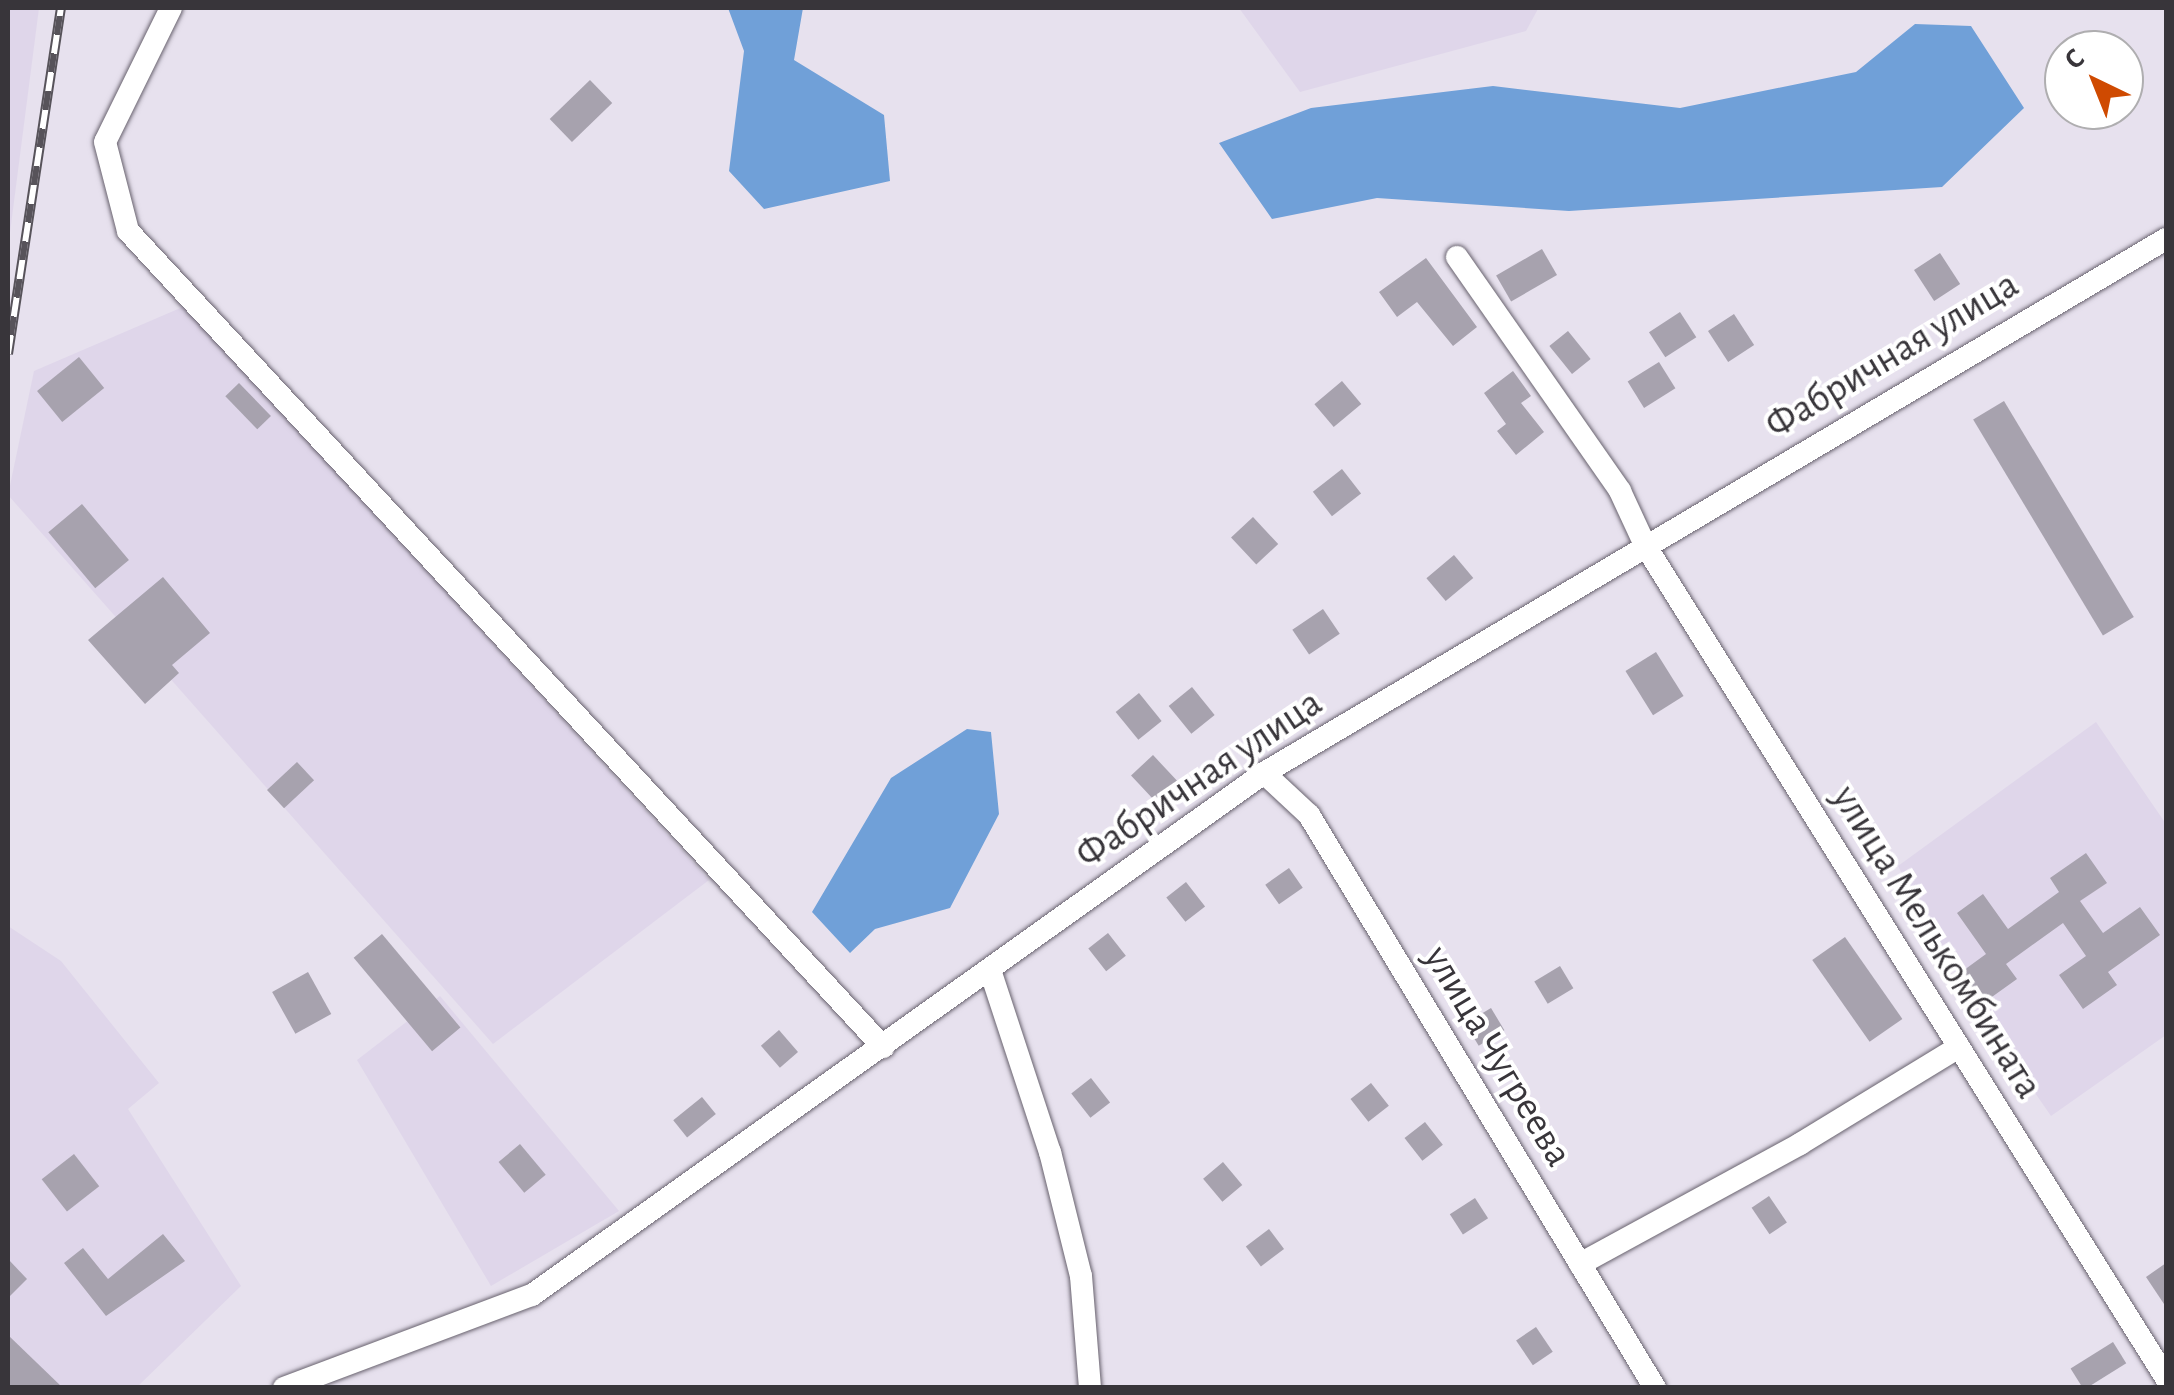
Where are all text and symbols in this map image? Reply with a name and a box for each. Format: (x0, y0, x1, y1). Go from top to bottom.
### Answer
north arrow (2044, 30, 2144, 130)
text: С (2060, 44, 2090, 75)
street label: Фабричная улица (1757, 261, 2027, 449)
street label: Фабричная улица (1067, 679, 1331, 879)
street label: улица Мелькомбината (1821, 777, 2053, 1107)
street label: улица Чугреева (1413, 937, 1583, 1175)

